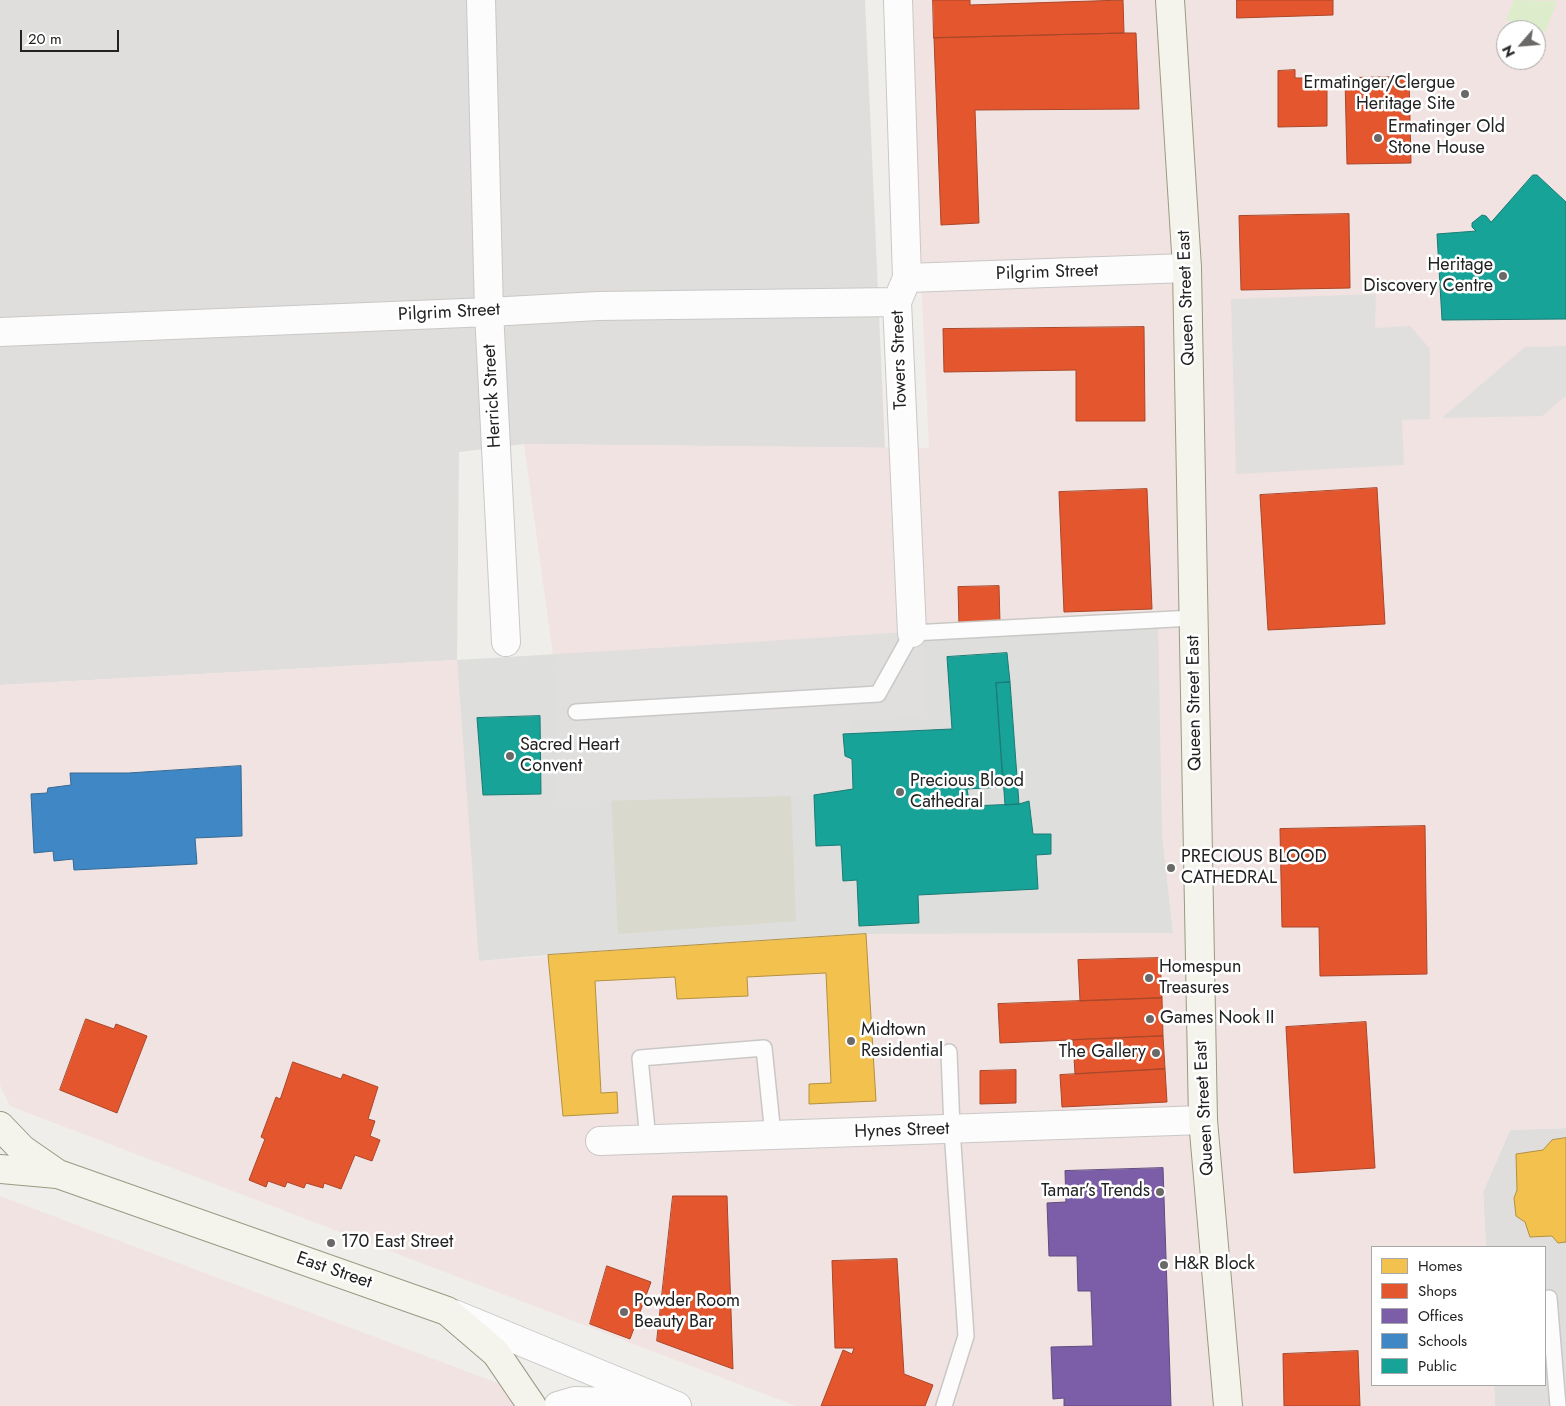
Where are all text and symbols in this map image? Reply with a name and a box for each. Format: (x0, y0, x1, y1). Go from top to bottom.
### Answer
scale bar (22, 20, 121, 52)
north arrow (1496, 20, 1546, 70)
text: 20 m (28, 28, 62, 50)
text: N (1497, 42, 1520, 61)
place label: Ermatinger/Clergue Heritage Site (1304, 73, 1455, 116)
marker: Ermatinger/Clergue Heritage Site (1459, 88, 1471, 100)
place label: Ermatinger Old Stone House (1388, 117, 1505, 160)
marker: Ermatinger Old Stone House (1372, 132, 1384, 144)
street label: Queen Street East (1174, 230, 1200, 366)
place label: Heritage Discovery Centre (1363, 255, 1493, 298)
street label: Pilgrim Street (996, 260, 1098, 286)
marker: Heritage Discovery Centre (1497, 270, 1509, 282)
street label: Pilgrim Street (397, 300, 501, 326)
street label: Towers Street (887, 310, 913, 410)
street label: Herrick Street (479, 343, 507, 449)
street label: Queen Street East (1183, 635, 1207, 771)
place label: Sacred Heart Convent (520, 735, 619, 778)
marker: Sacred Heart Convent (504, 750, 516, 762)
place label: Precious Blood Cathedral (910, 771, 1024, 814)
marker: Precious Blood Cathedral (894, 786, 906, 798)
place label: PRECIOUS BLOOD CATHEDRAL (1181, 847, 1327, 890)
marker: PRECIOUS BLOOD CATHEDRAL (1165, 862, 1177, 874)
place label: Homespun Treasures (1159, 957, 1241, 1000)
marker: Homespun Treasures (1143, 972, 1155, 984)
place label: Games Nook II (1160, 1008, 1274, 1030)
marker: Games Nook II (1144, 1013, 1156, 1025)
place label: Midtown Residential (861, 1020, 943, 1062)
marker: Midtown Residential (845, 1035, 857, 1047)
street label: Queen Street East (1191, 1040, 1219, 1176)
place label: The Gallery (1059, 1042, 1146, 1064)
marker: The Gallery (1150, 1047, 1162, 1059)
street label: Hynes Street (854, 1119, 950, 1143)
place label: Tamar’s Trends (1041, 1181, 1150, 1203)
marker: Tamar’s Trends (1154, 1186, 1166, 1198)
place label: 170 East Street (341, 1232, 453, 1254)
marker: 170 East Street (325, 1237, 337, 1249)
legend (1371, 1246, 1546, 1386)
street label: East Street (293, 1248, 375, 1294)
place label: H&R Block (1174, 1254, 1255, 1276)
text: Homes (1418, 1255, 1462, 1277)
marker: H&R Block (1158, 1259, 1170, 1271)
text: Shops (1418, 1280, 1457, 1302)
place label: Powder Room Beauty Bar (634, 1291, 740, 1334)
text: Offices (1418, 1305, 1463, 1327)
marker: Powder Room Beauty Bar (618, 1306, 630, 1318)
text: Schools (1418, 1330, 1467, 1352)
text: Public (1418, 1355, 1457, 1377)

